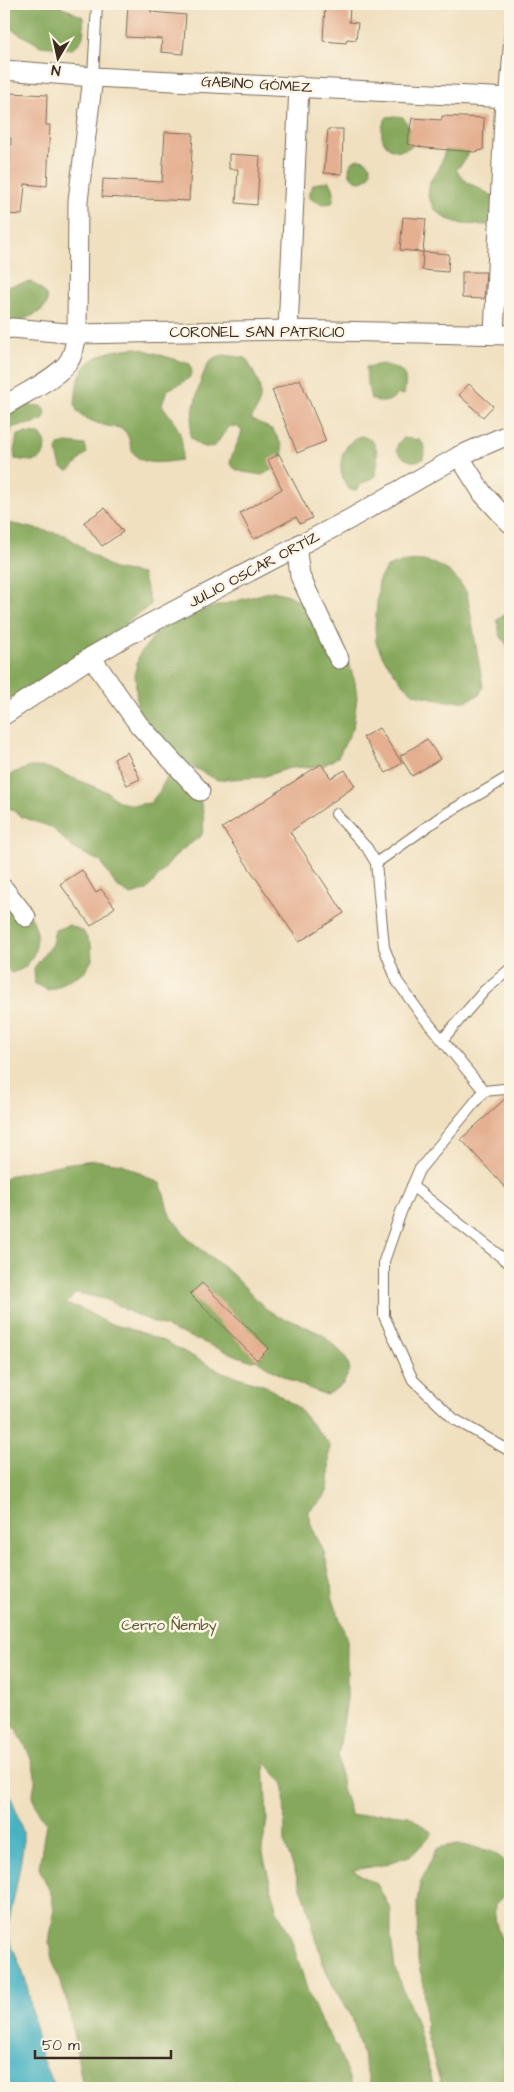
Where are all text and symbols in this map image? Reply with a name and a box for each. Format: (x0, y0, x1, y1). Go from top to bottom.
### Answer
north arrow (32, 32, 82, 82)
text: N (50, 59, 62, 80)
street label: GABINO GÓMEZ (201, 71, 314, 98)
street label: CORONEL SAN PATRICIO (169, 322, 345, 343)
street label: JULIO OSCAR ORTÍZ (185, 526, 324, 613)
park label: Cerro Ñemby (121, 1615, 217, 1637)
scale bar (35, 2027, 171, 2059)
text: 50 m (42, 2035, 80, 2056)

